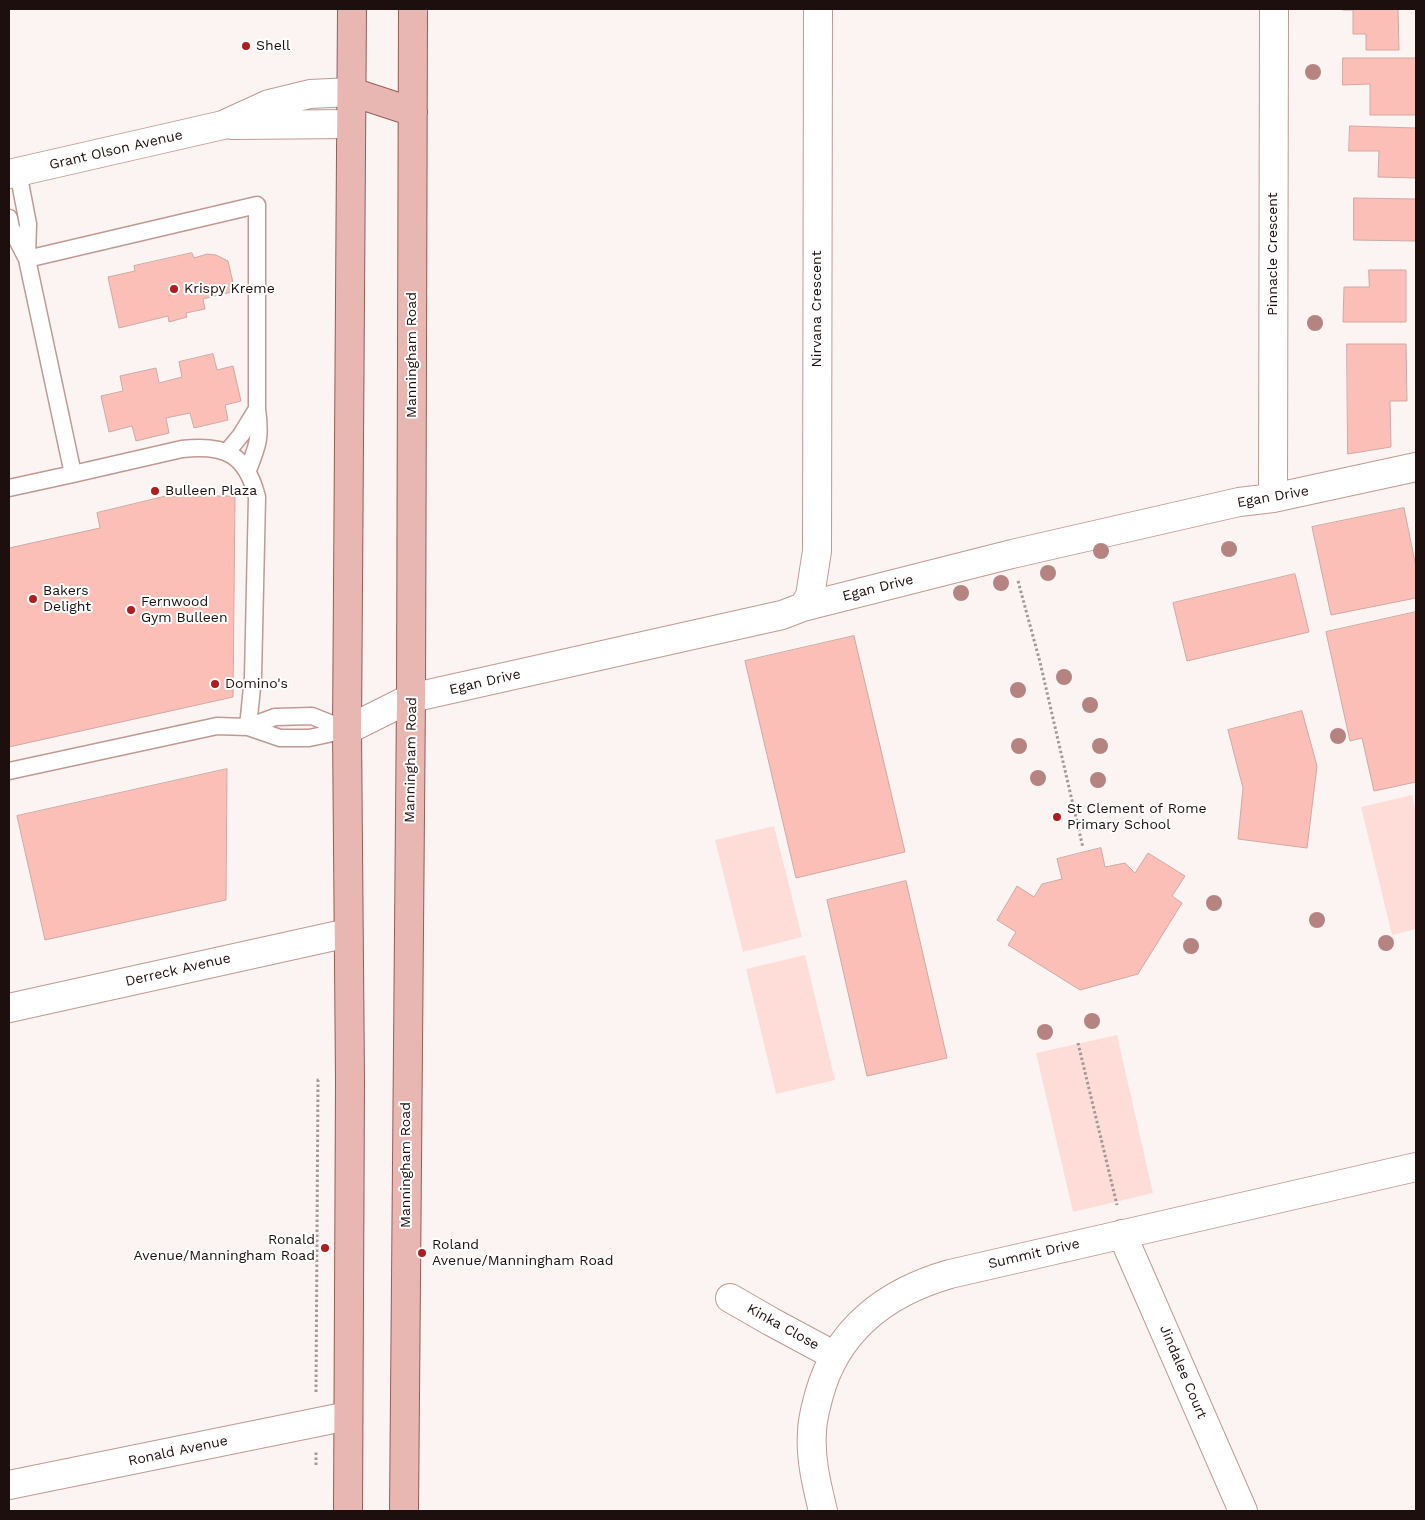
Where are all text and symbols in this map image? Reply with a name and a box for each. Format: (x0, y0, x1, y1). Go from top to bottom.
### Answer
place label: Shell (256, 38, 290, 54)
marker: Shell (240, 40, 252, 52)
street label: Grant Olson Avenue (48, 126, 184, 174)
street label: Pinnacle Crescent (1265, 192, 1281, 316)
street label: Nirvana Crescent (809, 251, 825, 367)
place label: Krispy Kreme (184, 281, 275, 297)
marker: Krispy Kreme (168, 283, 180, 295)
street label: Manningham Road (404, 292, 420, 418)
street label: Egan Drive (1236, 482, 1310, 512)
place label: Bulleen Plaza (165, 483, 257, 499)
marker: Bulleen Plaza (149, 485, 161, 497)
street label: Egan Drive (841, 571, 915, 605)
place label: Bakers Delight (43, 583, 91, 616)
marker: Bakers Delight (27, 593, 39, 605)
place label: Fernwood Gym Bulleen (141, 594, 228, 626)
marker: Fernwood Gym Bulleen (125, 604, 137, 616)
street label: Egan Drive (448, 666, 522, 698)
place label: Domino's (225, 676, 288, 692)
marker: Domino's (209, 678, 221, 690)
street label: Manningham Road (402, 697, 420, 823)
place label: St Clement of Rome Primary School (1067, 801, 1207, 834)
marker: St Clement of Rome Primary School (1051, 811, 1063, 823)
street label: Derreck Avenue (124, 950, 232, 990)
street label: Manningham Road (398, 1102, 414, 1228)
place label: Ronald Avenue/Manningham Road (134, 1232, 315, 1264)
street label: Summit Drive (987, 1235, 1081, 1273)
place label: Roland Avenue/Manningham Road (432, 1237, 613, 1270)
marker: Ronald Avenue/Manningham Road (319, 1242, 331, 1254)
marker: Roland Avenue/Manningham Road (416, 1247, 428, 1259)
street label: Kinka Close (744, 1300, 822, 1354)
street label: Jindalee Court (1156, 1323, 1210, 1421)
street label: Ronald Avenue (127, 1432, 229, 1470)

